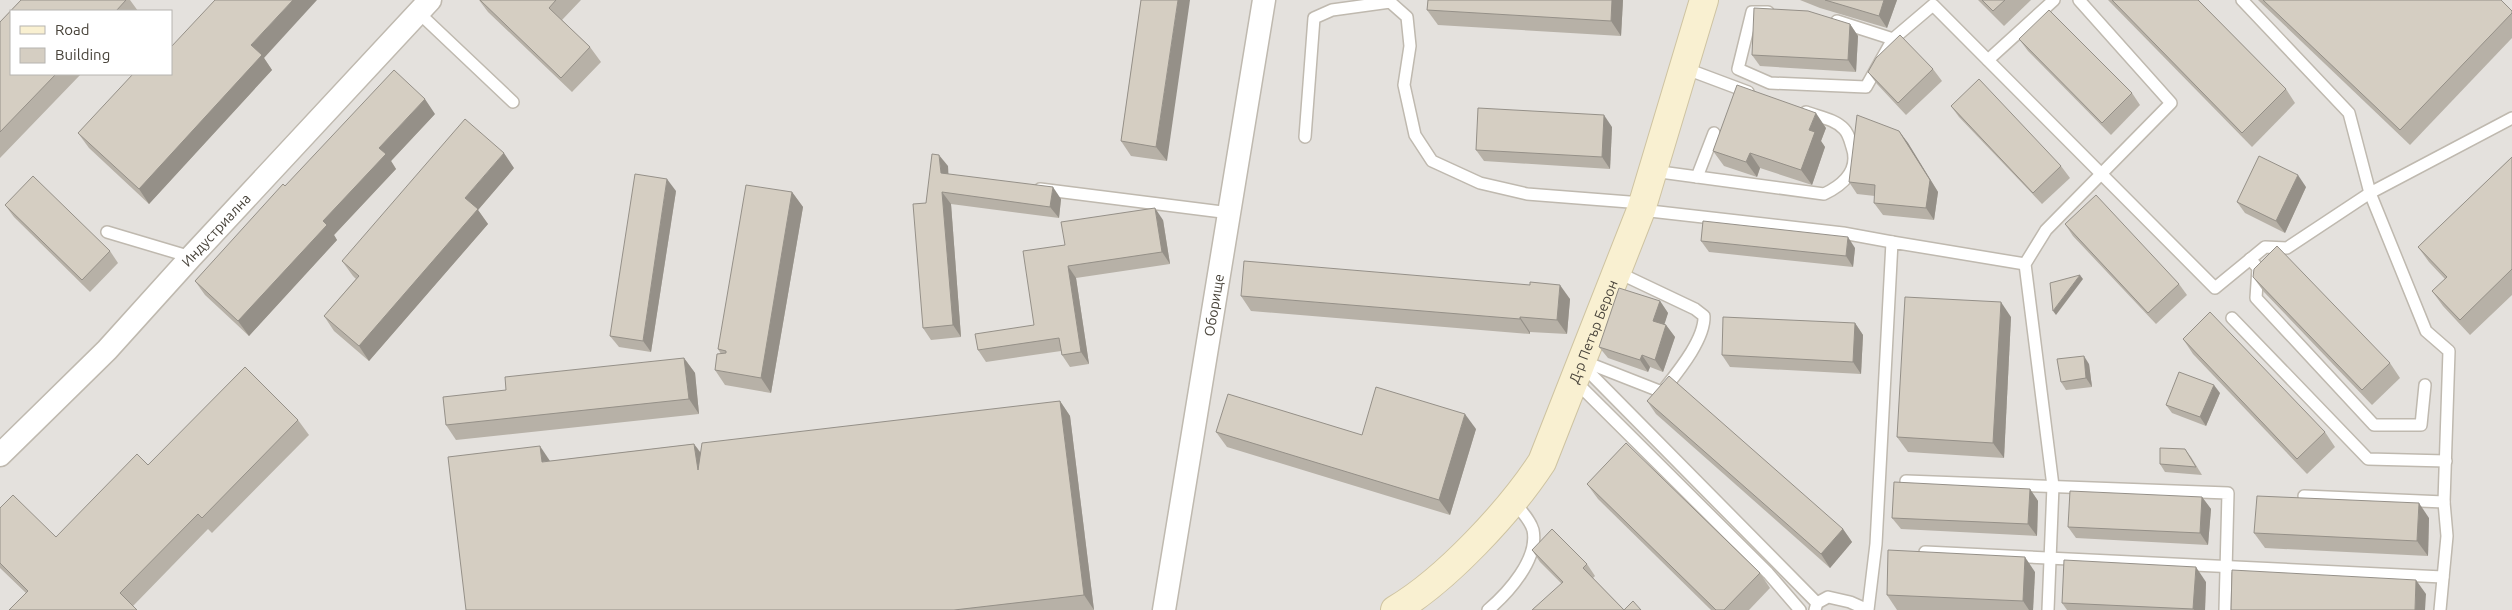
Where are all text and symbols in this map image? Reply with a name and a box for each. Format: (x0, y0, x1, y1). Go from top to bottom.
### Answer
legend (10, 10, 172, 75)
text: Road (55, 21, 90, 38)
text: Building (55, 46, 110, 63)
street label: Индустриална (178, 190, 254, 270)
street label: Оборище (1201, 273, 1227, 337)
street label: Д-р Петър Берон (1566, 278, 1621, 386)

